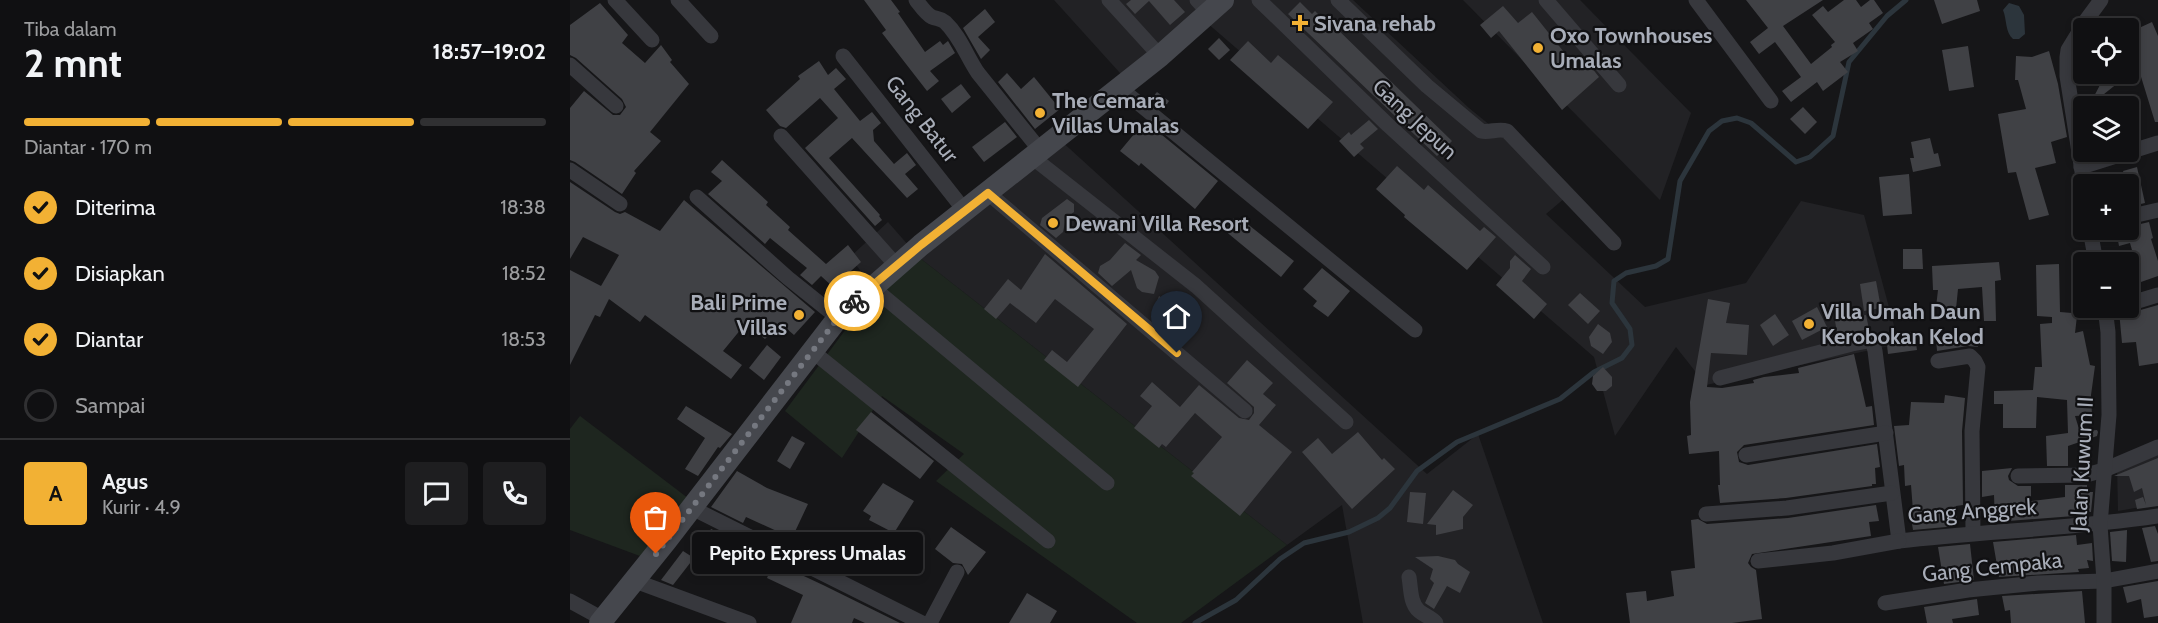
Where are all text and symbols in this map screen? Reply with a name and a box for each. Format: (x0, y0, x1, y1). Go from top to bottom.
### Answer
place label: Sivana rehab (1314, 10, 1436, 37)
marker: Sivana rehab (1291, 14, 1309, 32)
text: Tiba dalam (24, 17, 116, 41)
map controls (2073, 18, 2139, 318)
button: locate (2073, 18, 2139, 84)
place label: Oxo Townhouses Umalas (1550, 22, 1712, 74)
text: 18:57–19:02 (433, 38, 546, 65)
text: 2 mnt (24, 39, 122, 87)
marker: Oxo Townhouses Umalas (1531, 41, 1545, 55)
street label: Gang Batur (880, 70, 964, 168)
street label: Gang Jepun (1367, 73, 1463, 165)
place label: The Cemara Villas Umalas (1052, 87, 1179, 139)
button: layers (2073, 96, 2139, 162)
marker: The Cemara Villas Umalas (1033, 106, 1047, 120)
text: Diantar · 170 m (24, 135, 152, 159)
button: + (2073, 174, 2139, 240)
icon: check (24, 191, 57, 224)
text: Diterima (75, 194, 156, 221)
text: 18:38 (500, 195, 546, 219)
place label: Dewani Villa Resort (1065, 210, 1249, 237)
marker: Dewani Villa Resort (1046, 216, 1060, 230)
button: − (2073, 252, 2139, 318)
icon: check (24, 257, 57, 290)
text: Disiapkan (75, 260, 165, 287)
text: 18:52 (502, 261, 546, 285)
courier (824, 271, 884, 331)
icon: bike (838, 285, 871, 318)
place label: Bali Prime Villas (690, 289, 787, 341)
pin (1151, 291, 1202, 353)
place label: Villa Umah Daun Kerobokan Kelod (1821, 298, 1984, 350)
icon: home (1160, 300, 1193, 333)
marker: Bali Prime Villas (792, 308, 806, 322)
marker: Villa Umah Daun Kerobokan Kelod (1802, 317, 1816, 331)
icon: check (24, 323, 57, 356)
text: Diantar (75, 326, 143, 353)
text: 18:53 (502, 327, 546, 351)
text: Sampai (75, 392, 145, 419)
street label: Jalan Kuwum II (2065, 396, 2099, 533)
button: chat (405, 462, 468, 525)
button: phone (483, 462, 546, 525)
text: Agus (102, 468, 148, 495)
text: A (49, 480, 62, 507)
pin (630, 492, 681, 554)
street label: Gang Anggrek (1907, 493, 2037, 529)
text: Kurir · 4.9 (102, 495, 181, 519)
icon: bag (639, 501, 672, 534)
callout: Pepito Express Umalas (692, 533, 923, 575)
text: Pepito Express Umalas (709, 541, 906, 565)
street label: Gang Cempaka (1921, 546, 2064, 588)

